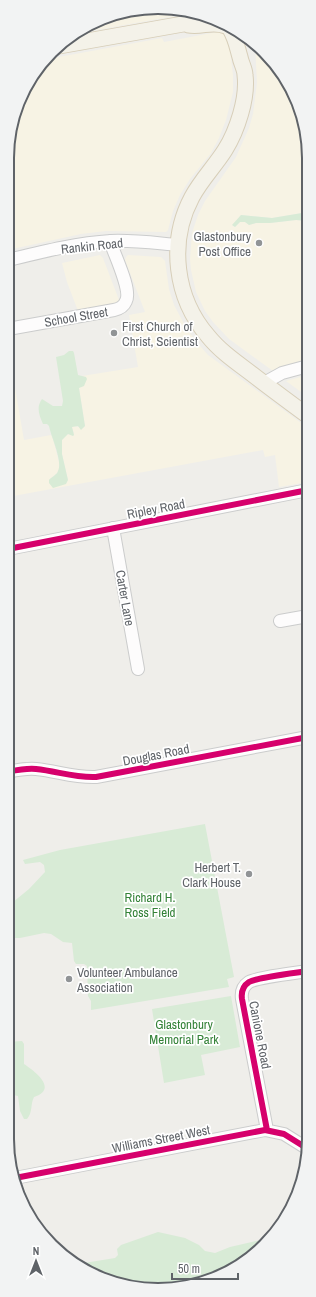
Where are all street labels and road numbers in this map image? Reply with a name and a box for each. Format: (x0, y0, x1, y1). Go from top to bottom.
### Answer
street label: Rankin Road (60, 234, 124, 258)
street label: School Street (43, 303, 109, 331)
street label: Ripley Road (126, 495, 186, 523)
street label: Carter Lane (112, 569, 138, 627)
street label: Douglas Road (121, 740, 191, 770)
street label: Canione Road (245, 1000, 275, 1070)
street label: Williams Street West (111, 1121, 211, 1157)

